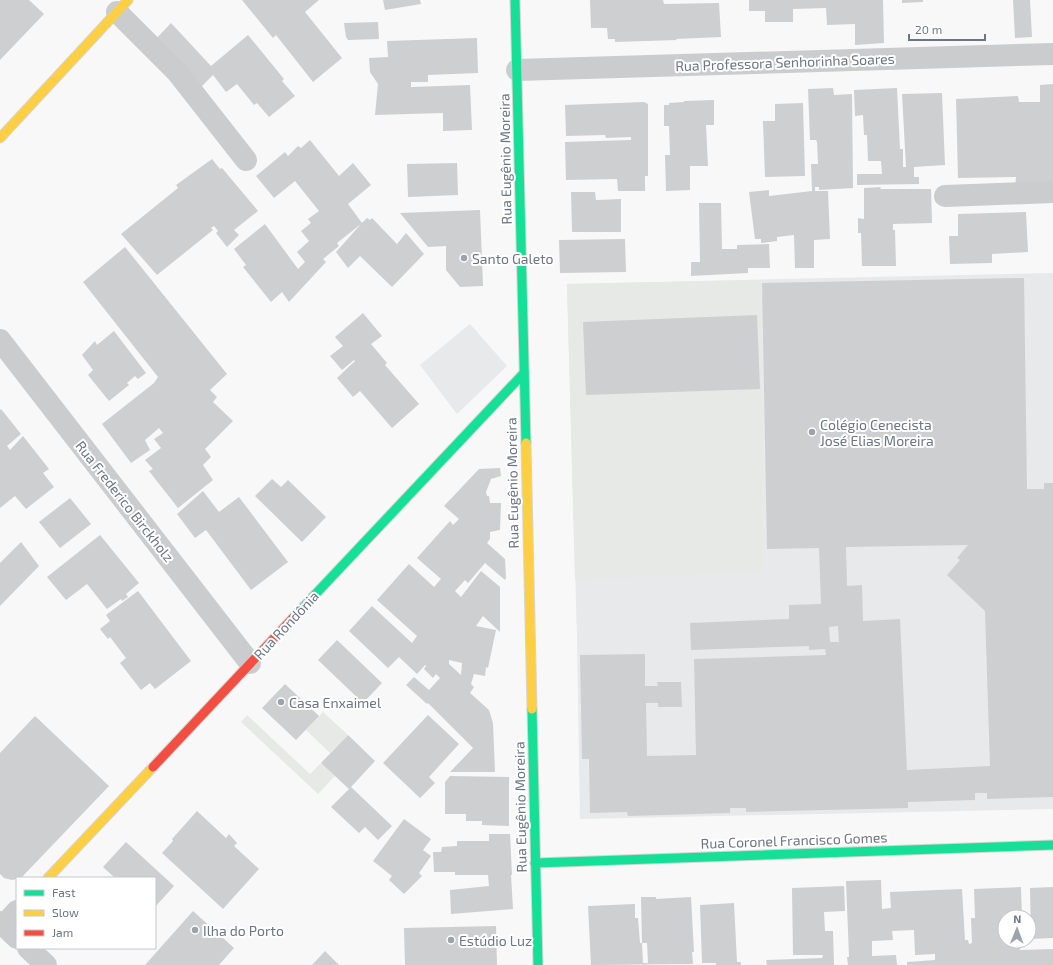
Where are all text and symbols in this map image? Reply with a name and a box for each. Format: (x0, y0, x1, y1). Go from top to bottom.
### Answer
scale bar (909, 16, 985, 42)
text: 20 m (915, 22, 942, 36)
street label: Rua Professora Senhorinha Soares (675, 50, 895, 74)
street label: Rua Eugênio Moreira (495, 93, 515, 225)
place label: Santo Galeto (472, 250, 554, 267)
marker: Santo Galeto (459, 253, 469, 263)
place label: Colégio Cenecista José Elias Moreira (820, 416, 934, 449)
street label: Rua Eugênio Moreira (502, 417, 522, 549)
marker: Colégio Cenecista José Elias Moreira (807, 427, 817, 437)
street label: Rua Frederico Birckholz (72, 437, 178, 565)
street label: Rua Rondônia (250, 587, 322, 663)
place label: Casa Enxaimel (289, 694, 382, 711)
marker: Casa Enxaimel (276, 697, 286, 707)
street label: Rua Eugênio Moreira (510, 741, 530, 873)
street label: Rua Coronel Francisco Gomes (700, 828, 888, 852)
legend (16, 877, 156, 949)
text: Fast (52, 885, 76, 899)
text: Slow (52, 905, 79, 919)
north arrow (997, 909, 1037, 949)
text: N (1013, 912, 1021, 925)
place label: Ilha do Porto (203, 922, 284, 939)
text: Jam (52, 925, 73, 939)
marker: Ilha do Porto (190, 925, 200, 935)
place label: Estúdio Luz (459, 932, 532, 949)
marker: Estúdio Luz (446, 935, 456, 945)

